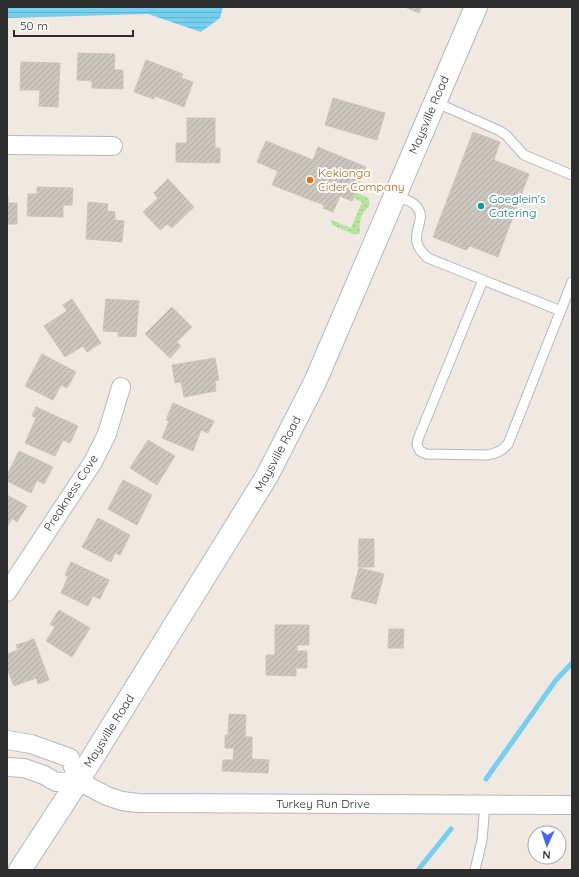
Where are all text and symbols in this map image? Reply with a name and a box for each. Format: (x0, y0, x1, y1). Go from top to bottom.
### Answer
scale bar (14, 12, 133, 38)
text: 50 m (20, 18, 48, 33)
street label: Maysville Road (405, 73, 452, 156)
place label: Kekionga Cider Company (318, 165, 405, 194)
marker: Kekionga Cider Company (305, 175, 315, 185)
place label: Goeglein's Catering (489, 191, 546, 220)
marker: Goeglein's Catering (476, 201, 486, 211)
street label: Maysville Road (251, 413, 304, 494)
street label: Preakness Cove (40, 451, 101, 534)
street label: Maysville Road (80, 691, 137, 770)
street label: Turkey Run Drive (276, 796, 370, 811)
north arrow (527, 825, 567, 865)
text: N (542, 848, 551, 862)

